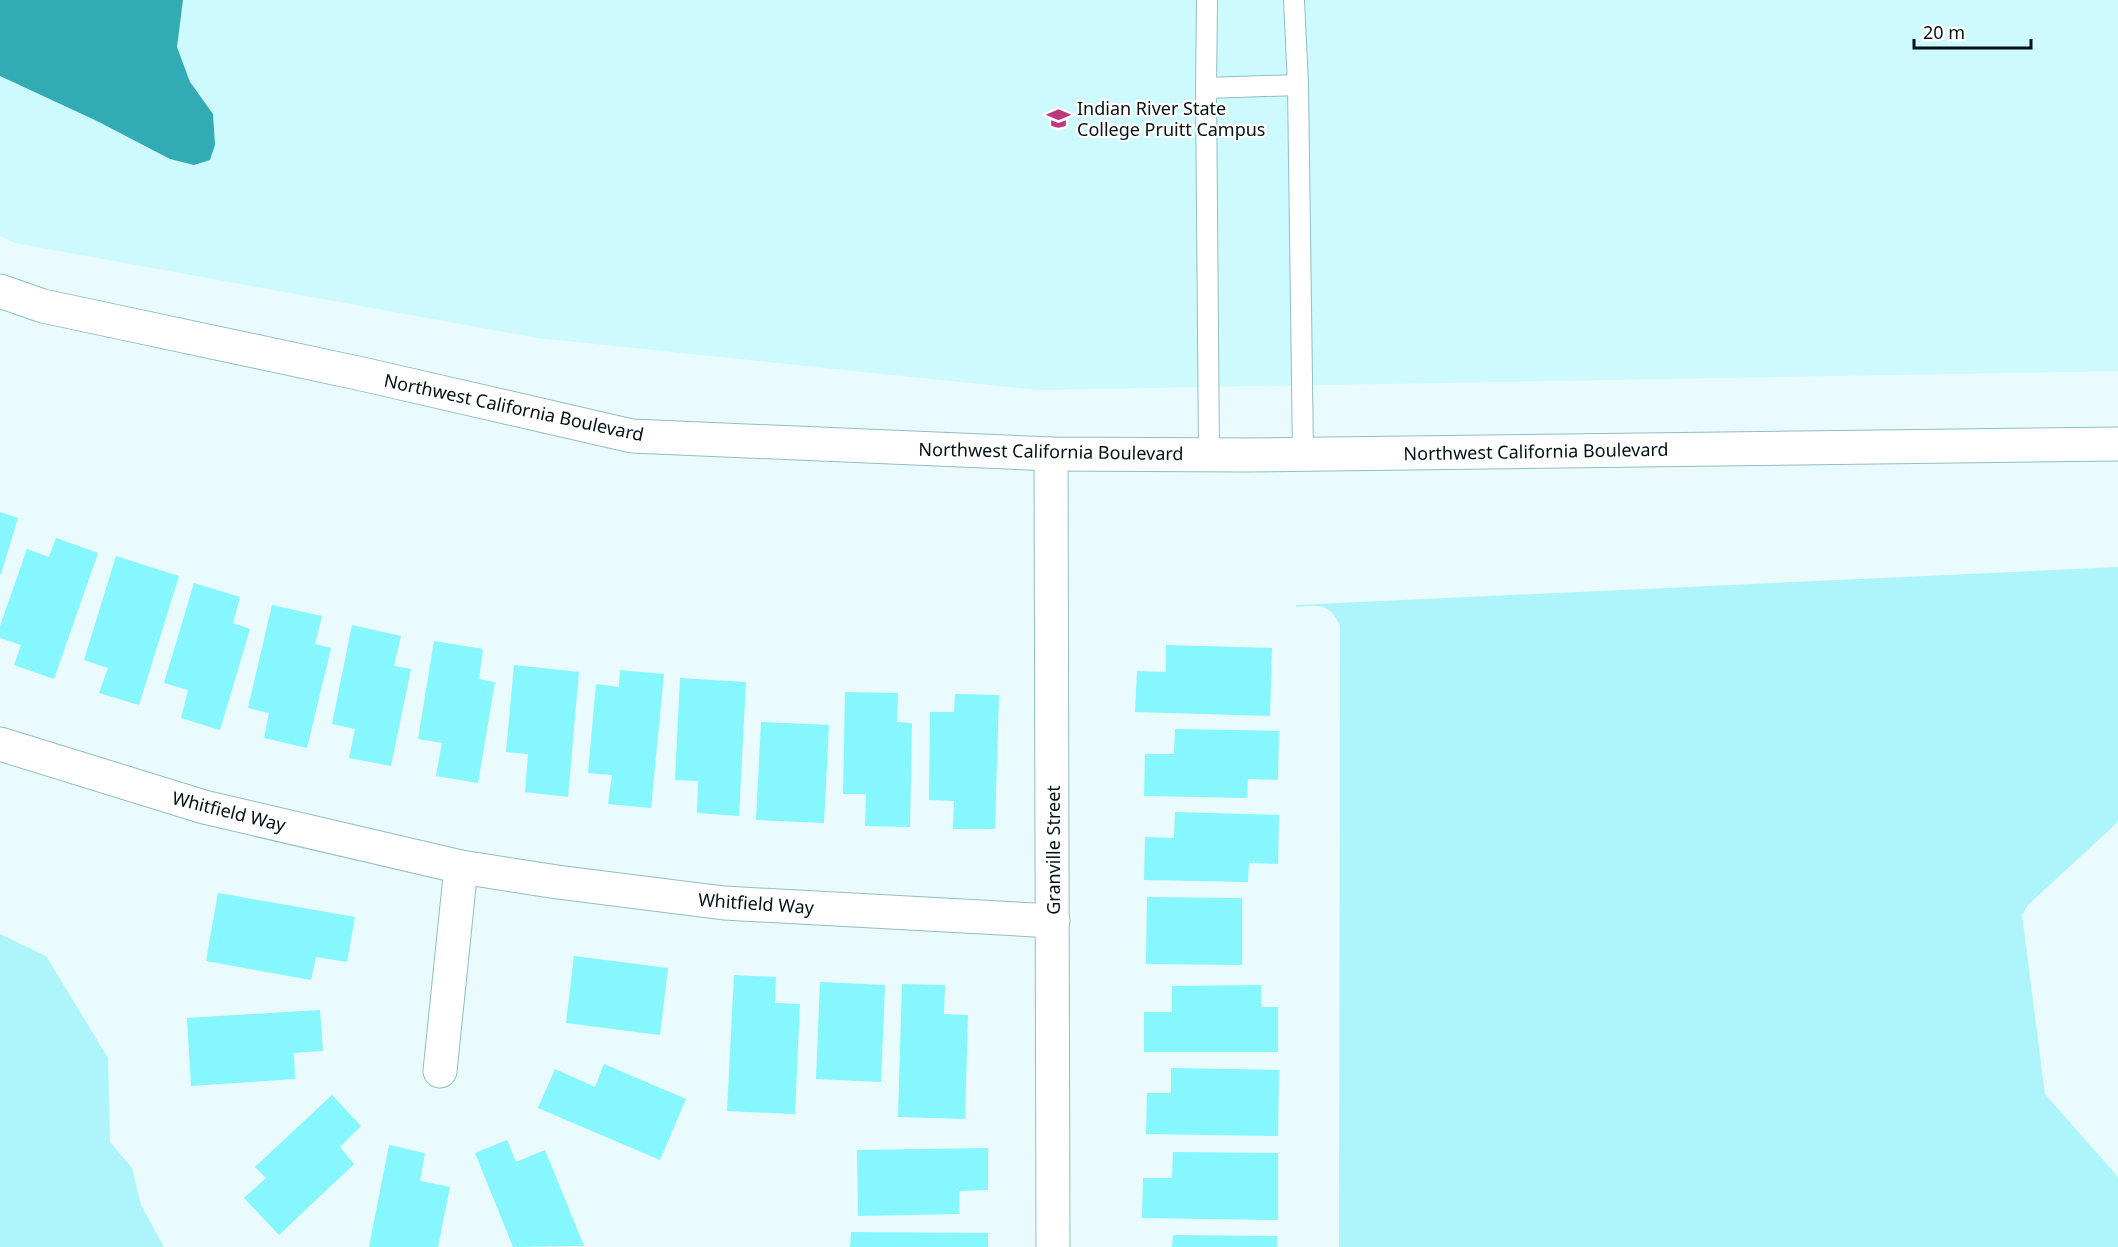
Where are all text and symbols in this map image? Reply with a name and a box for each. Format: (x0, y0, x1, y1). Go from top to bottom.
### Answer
scale bar (1914, 12, 2031, 50)
text: 20 m (1923, 20, 1965, 44)
place label: Indian River State College Pruitt Campus (1077, 96, 1266, 141)
school or university icon: Indian River State College Pruitt Campus (1046, 105, 1072, 131)
street label: Northwest California Boulevard (382, 368, 646, 446)
street label: Northwest California Boulevard (918, 437, 1184, 465)
street label: Northwest California Boulevard (1403, 437, 1669, 465)
street label: Whitfield Way (170, 785, 289, 837)
street label: Granville Street (1041, 785, 1065, 915)
street label: Whitfield Way (697, 887, 816, 919)

